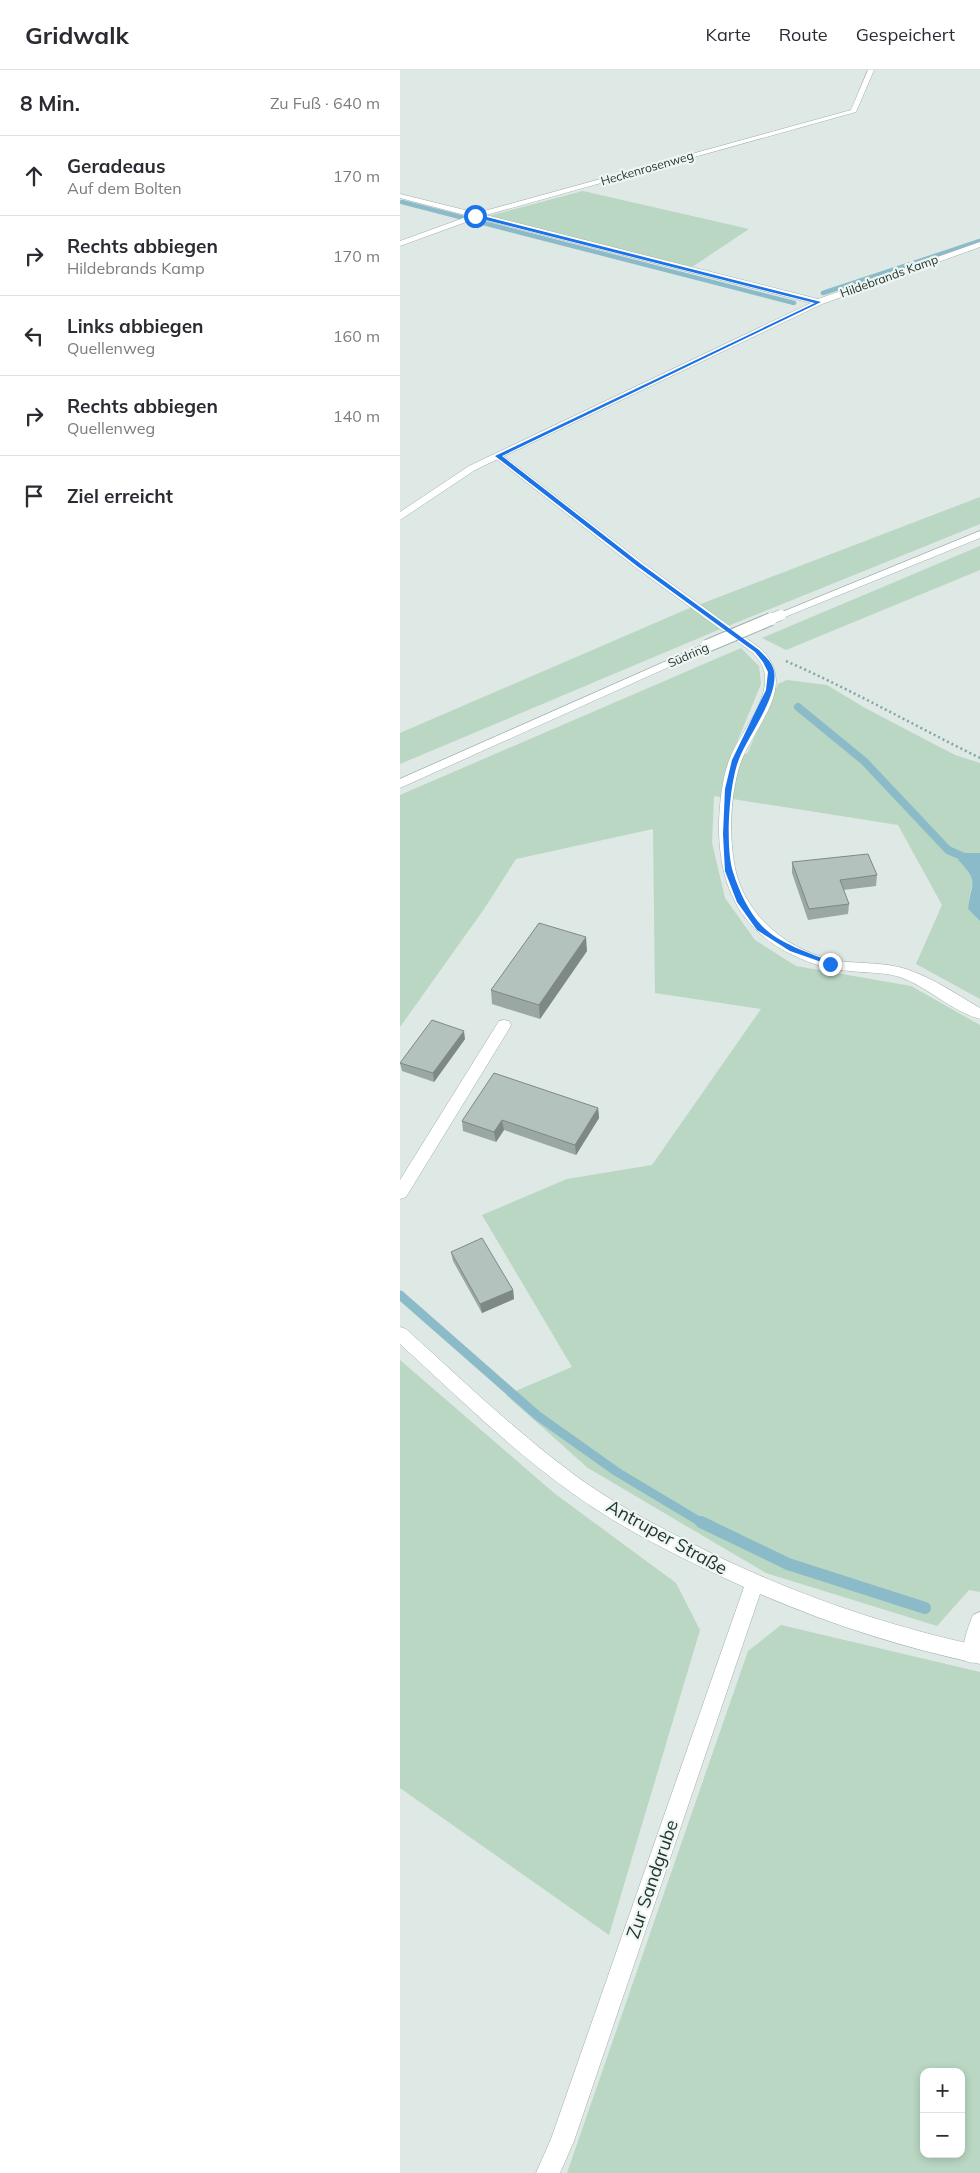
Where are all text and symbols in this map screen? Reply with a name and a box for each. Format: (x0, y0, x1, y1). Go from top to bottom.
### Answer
text: Gridwalk (25, 20, 129, 50)
text: Karte (706, 23, 751, 46)
text: Route (779, 23, 828, 46)
text: Gespeichert (856, 23, 955, 46)
text: 8 Min. (20, 90, 80, 116)
text: Zu Fuß · 640 m (270, 93, 380, 113)
street label: Heckenrosenweg (599, 148, 695, 188)
text: Geradeaus (67, 154, 165, 178)
icon: ahead (20, 162, 48, 190)
text: 170 m (333, 166, 380, 186)
text: Auf dem Bolten (67, 178, 182, 198)
route start (464, 205, 487, 228)
text: Rechts abbiegen (67, 234, 218, 258)
icon: right (20, 242, 48, 270)
text: 170 m (333, 246, 380, 266)
street label: Hildebrands Kamp (838, 251, 940, 301)
text: Hildebrands Kamp (67, 258, 205, 278)
text: Links abbiegen (67, 314, 204, 338)
icon: left (20, 322, 48, 350)
text: 160 m (333, 326, 380, 346)
text: Quellenweg (67, 338, 155, 358)
text: Rechts abbiegen (67, 394, 218, 418)
icon: right (20, 402, 48, 430)
text: 140 m (333, 406, 380, 426)
text: Quellenweg (67, 418, 155, 438)
icon: arrive (20, 482, 48, 510)
text: Ziel erreicht (67, 484, 173, 508)
street label: Südring (665, 639, 711, 671)
route end (819, 953, 842, 976)
street label: Antruper Straße (602, 1494, 732, 1580)
street label: Zur Sandgrube (621, 1817, 683, 1941)
map controls (920, 2068, 965, 2158)
button: + (920, 2068, 965, 2113)
button: − (920, 2113, 965, 2158)

